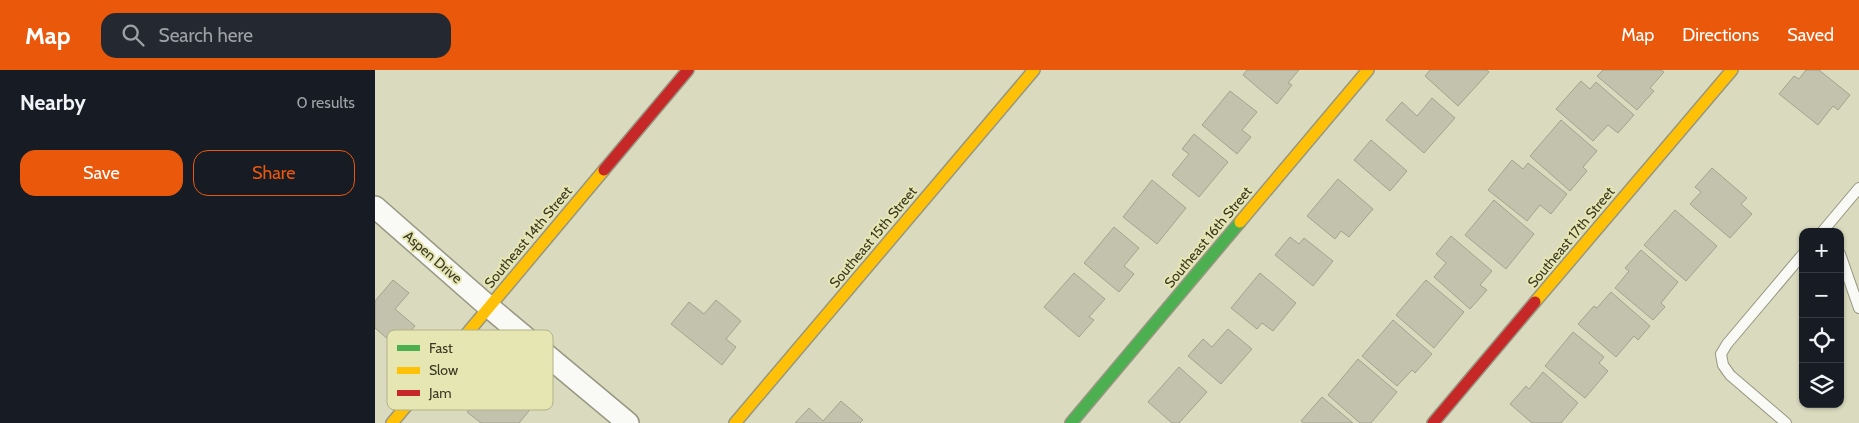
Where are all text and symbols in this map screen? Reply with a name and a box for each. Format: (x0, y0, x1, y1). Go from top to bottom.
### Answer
search box (101, 13, 451, 58)
text: Map (25, 21, 71, 50)
icon: search (119, 21, 147, 49)
text: Search here (159, 24, 253, 47)
text: Map (1621, 24, 1654, 46)
text: Directions (1682, 24, 1759, 46)
text: Saved (1787, 24, 1834, 46)
text: Nearby (20, 90, 86, 115)
text: 0 results (296, 93, 355, 112)
button: Save (20, 150, 183, 196)
button: Share (193, 150, 355, 196)
street label: Southeast 14th Street (480, 182, 576, 291)
street label: Southeast 15th Street (825, 182, 921, 291)
street label: Southeast 16th Street (1160, 182, 1256, 291)
street label: Southeast 17th Street (1524, 183, 1619, 291)
street label: Aspen Drive (400, 227, 466, 287)
map controls (1799, 228, 1844, 408)
button: + (1799, 228, 1844, 273)
button: − (1799, 273, 1844, 318)
button: locate (1799, 318, 1844, 363)
legend (387, 330, 553, 410)
text: Fast (429, 339, 453, 357)
text: Slow (429, 361, 458, 379)
button: layers (1799, 363, 1844, 408)
text: Jam (428, 384, 451, 402)

